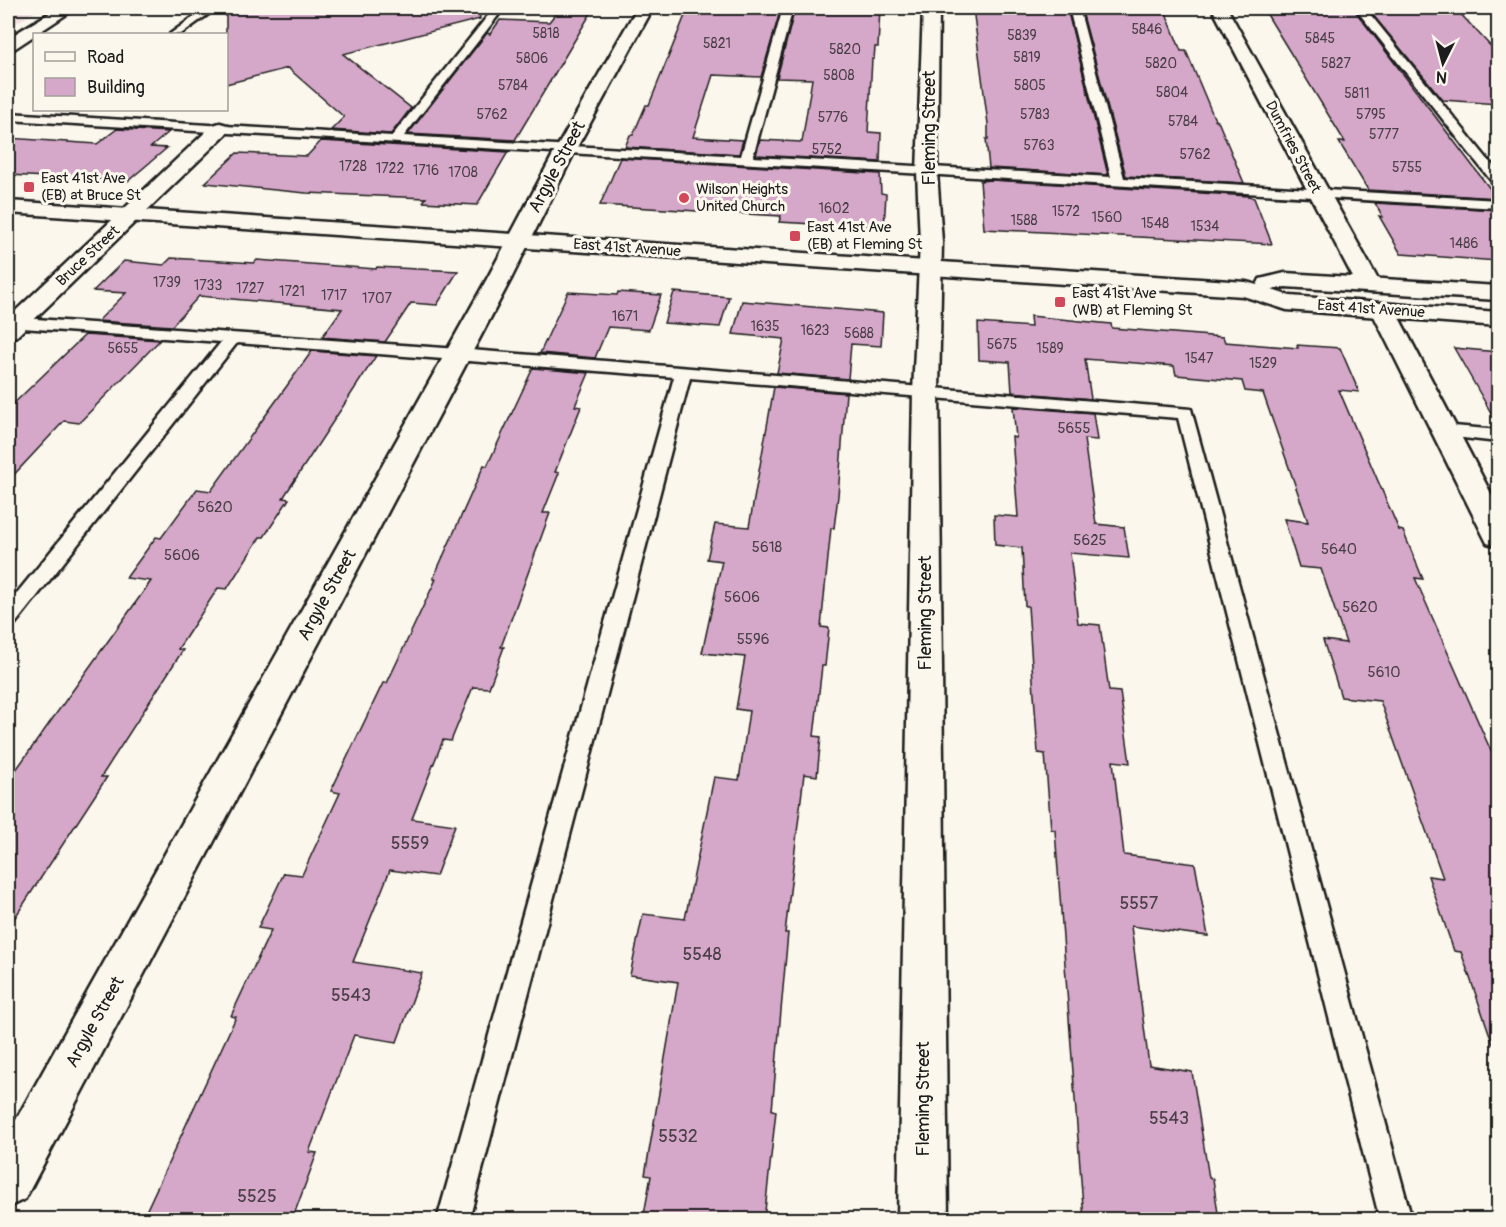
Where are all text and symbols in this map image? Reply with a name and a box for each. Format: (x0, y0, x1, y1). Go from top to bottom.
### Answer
house number: 5846 (1132, 21, 1162, 38)
house number: 5818 (532, 25, 560, 42)
house number: 5839 (1007, 27, 1037, 44)
house number: 5845 (1305, 30, 1335, 47)
legend (33, 33, 228, 111)
north arrow (1413, 33, 1473, 93)
house number: 5821 (703, 35, 731, 52)
house number: 5820 (829, 41, 861, 58)
text: Road (87, 46, 124, 69)
house number: 5819 (1013, 49, 1041, 66)
house number: 5806 (516, 50, 548, 67)
house number: 5820 (1145, 55, 1177, 72)
house number: 5827 (1321, 55, 1352, 72)
text: N (1435, 66, 1448, 87)
house number: 5808 (823, 67, 855, 84)
street label: Fleming Street (918, 70, 941, 185)
text: Building (87, 76, 145, 99)
house number: 5784 (498, 77, 528, 94)
house number: 5805 (1014, 77, 1046, 94)
house number: 5804 (1156, 84, 1188, 101)
house number: 5811 (1344, 85, 1370, 102)
street label: Dumfries Street (1261, 98, 1326, 197)
house number: 5762 (477, 106, 508, 123)
house number: 5783 (1020, 106, 1050, 123)
house number: 5795 (1356, 106, 1386, 123)
house number: 5776 (818, 109, 848, 126)
house number: 5784 (1168, 113, 1198, 130)
street label: Argyle Street (523, 116, 591, 217)
house number: 5777 (1369, 126, 1399, 143)
house number: 5763 (1024, 137, 1055, 154)
house number: 5752 (812, 141, 842, 158)
house number: 5762 (1180, 146, 1211, 163)
house number: 1728 (339, 158, 367, 175)
house number: 5755 (1392, 159, 1422, 176)
house number: 1722 (376, 160, 404, 177)
house number: 1716 (413, 162, 439, 179)
house number: 1708 (448, 164, 478, 181)
place label: East 41st Ave (EB) at Bruce St (41, 169, 142, 205)
marker: East 41st Ave (EB) at Bruce St (22, 180, 36, 194)
place label: Wilson Heights United Church (696, 180, 788, 216)
marker: Wilson Heights United Church (677, 191, 691, 205)
house number: 1602 (818, 200, 850, 217)
house number: 1572 (1052, 203, 1080, 220)
house number: 1560 (1092, 209, 1122, 226)
house number: 1588 (1010, 212, 1038, 229)
house number: 1548 (1141, 215, 1169, 232)
place label: East 41st Ave (EB) at Fleming St (807, 218, 923, 254)
house number: 1534 (1191, 218, 1220, 235)
street label: Bruce Street (52, 221, 125, 290)
marker: East 41st Ave (EB) at Fleming St (788, 229, 802, 243)
street label: East 41st Avenue (573, 235, 682, 261)
house number: 1486 (1450, 235, 1478, 252)
house number: 1739 (153, 274, 181, 291)
house number: 1733 (194, 277, 222, 294)
house number: 1727 (236, 280, 265, 297)
house number: 1721 (279, 283, 305, 300)
place label: East 41st Ave (WB) at Fleming St (1072, 284, 1193, 320)
house number: 1717 (321, 287, 347, 304)
house number: 1707 (362, 290, 393, 307)
marker: East 41st Ave (WB) at Fleming St (1053, 295, 1067, 309)
street label: East 41st Avenue (1317, 296, 1426, 322)
house number: 1671 (612, 308, 638, 325)
house number: 1635 (750, 318, 780, 335)
house number: 1623 (801, 322, 830, 339)
house number: 5688 (844, 325, 874, 342)
house number: 5675 (987, 336, 1017, 353)
house number: 5655 (108, 340, 138, 357)
house number: 1589 (1036, 340, 1064, 357)
house number: 1547 (1185, 350, 1214, 367)
house number: 1529 (1249, 355, 1277, 372)
house number: 5655 (1057, 419, 1091, 438)
house number: 5620 (197, 498, 233, 517)
house number: 5625 (1073, 531, 1107, 550)
house number: 5618 (752, 538, 783, 557)
house number: 5640 (1321, 540, 1357, 559)
street label: Argyle Street (293, 545, 362, 645)
house number: 5606 (164, 546, 200, 565)
street label: Fleming Street (914, 555, 937, 670)
house number: 5606 (724, 588, 760, 607)
house number: 5620 (1342, 598, 1378, 617)
house number: 5596 (737, 630, 769, 649)
house number: 5610 (1368, 663, 1400, 682)
house number: 5559 (391, 832, 429, 855)
house number: 5557 (1120, 892, 1159, 915)
house number: 5548 (682, 943, 722, 966)
street label: Argyle Street (61, 972, 130, 1072)
house number: 5543 (331, 984, 371, 1007)
street label: Fleming Street (912, 1041, 935, 1156)
house number: 5543 (1149, 1107, 1189, 1130)
house number: 5532 (658, 1125, 698, 1148)
house number: 5525 (237, 1185, 277, 1208)

